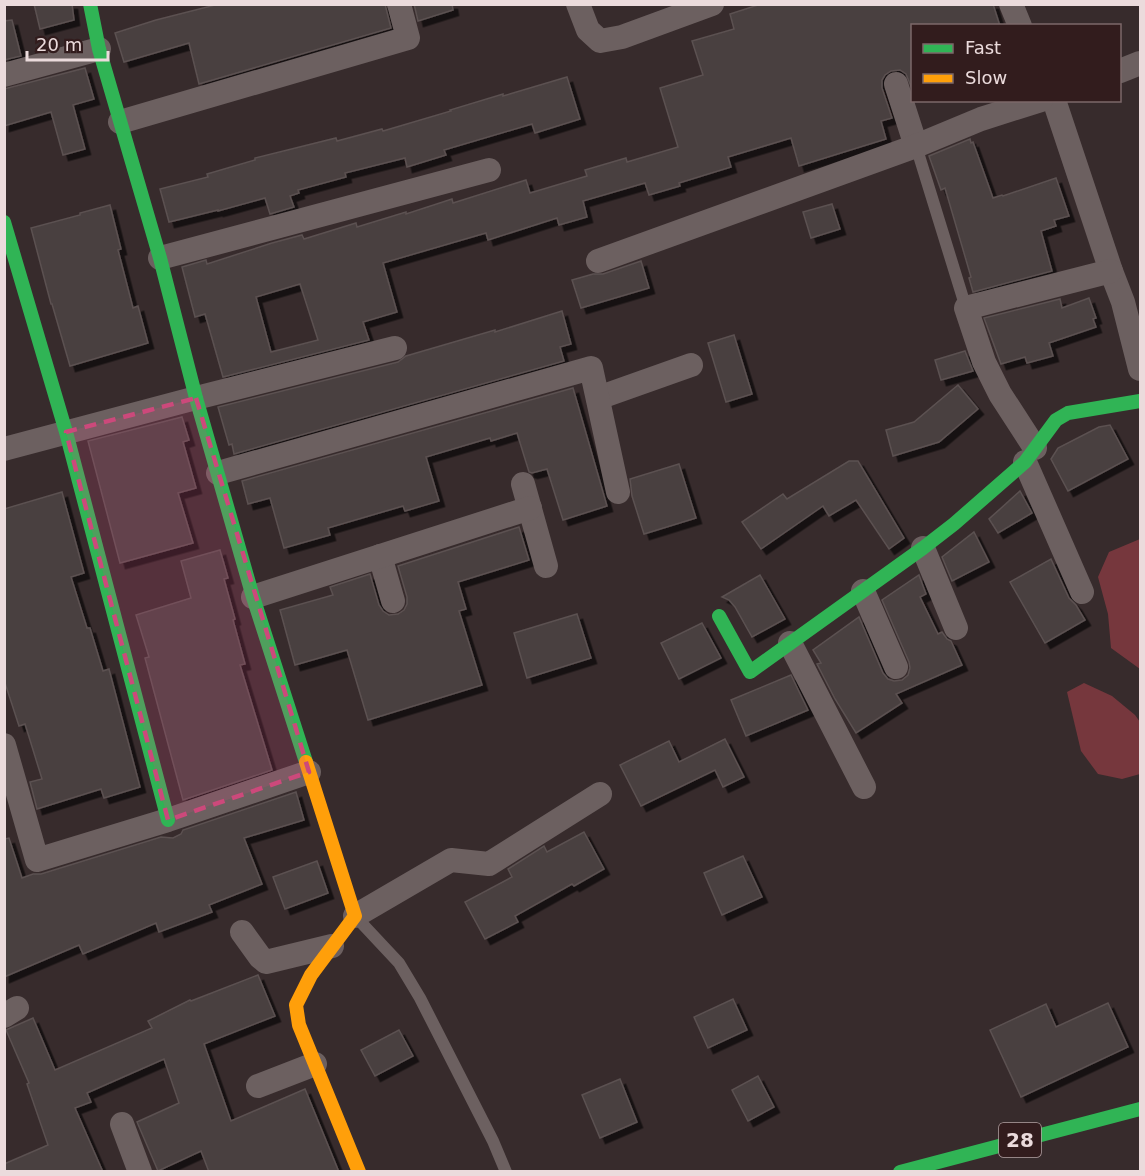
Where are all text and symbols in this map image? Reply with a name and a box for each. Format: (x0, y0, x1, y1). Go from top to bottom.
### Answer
scale bar (27, 24, 108, 62)
legend (911, 24, 1121, 102)
text: 20 m (36, 34, 82, 55)
text: Fast (965, 37, 1001, 58)
text: Slow (965, 67, 1007, 88)
road number: 28 (999, 1123, 1041, 1157)

